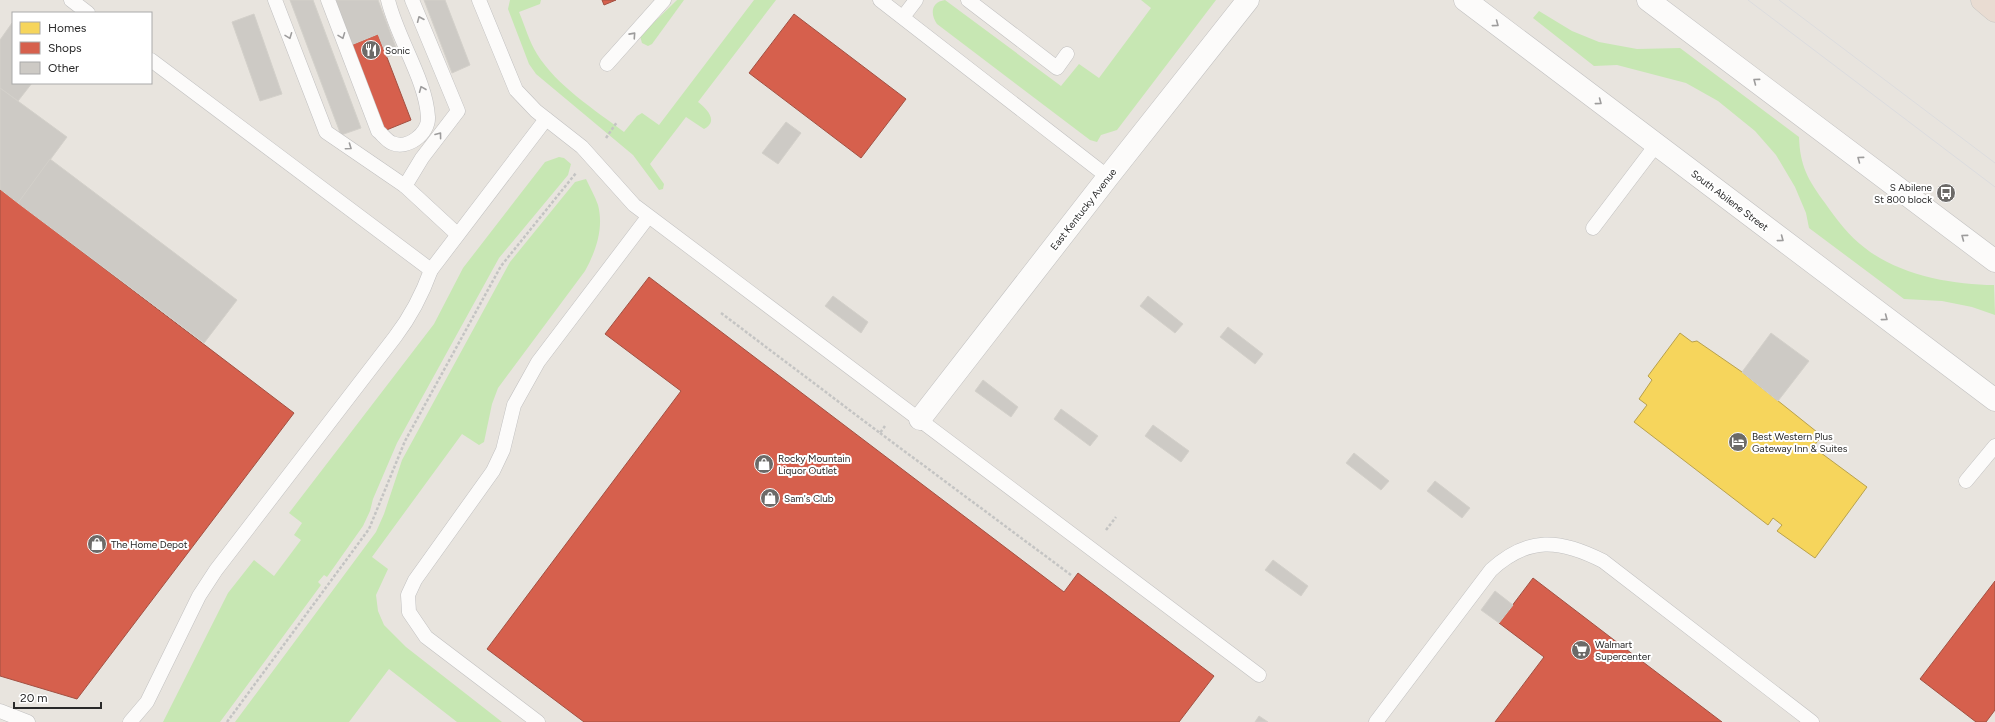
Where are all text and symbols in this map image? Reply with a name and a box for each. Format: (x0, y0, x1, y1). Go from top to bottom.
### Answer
legend (12, 12, 152, 84)
one-way arrow (416, 16, 424, 23)
one-way arrow (1491, 19, 1498, 26)
text: Homes (48, 21, 87, 35)
one-way arrow (628, 32, 636, 40)
one-way arrow (285, 33, 293, 40)
one-way arrow (338, 33, 346, 40)
restaurant icon: Sonic (360, 39, 382, 61)
text: Shops (48, 41, 82, 55)
place label: Sonic (385, 44, 411, 57)
text: Other (48, 61, 79, 75)
one-way arrow (1753, 78, 1760, 86)
one-way arrow (419, 86, 427, 94)
one-way arrow (1595, 97, 1602, 104)
one-way arrow (435, 133, 442, 140)
one-way arrow (345, 142, 352, 150)
one-way arrow (1857, 157, 1864, 164)
street label: East Kentucky Avenue (1047, 165, 1120, 253)
street label: South Abilene Street (1688, 167, 1771, 234)
place label: S Abilene St 800 block (1874, 181, 1933, 206)
bus stop icon: S Abilene St 800 block (1935, 182, 1957, 204)
one-way arrow (1777, 235, 1784, 242)
one-way arrow (1961, 235, 1968, 242)
one-way arrow (1881, 313, 1888, 320)
place label: Best Western Plus Gateway Inn & Suites (1752, 430, 1848, 455)
hotel icon: Best Western Plus Gateway Inn & Suites (1727, 431, 1749, 453)
place label: Rocky Mountain Liquor Outlet (778, 452, 851, 477)
shop icon: Rocky Mountain Liquor Outlet (753, 453, 775, 475)
shop icon: Sam's Club (759, 487, 781, 509)
place label: Sam's Club (784, 492, 834, 505)
shop icon: The Home Depot (86, 533, 108, 555)
place label: The Home Depot (111, 538, 188, 551)
place label: Walmart Supercenter (1595, 638, 1651, 663)
supermarket icon: Walmart Supercenter (1570, 639, 1592, 661)
scale bar (14, 684, 101, 710)
text: 20 m (20, 691, 48, 705)

